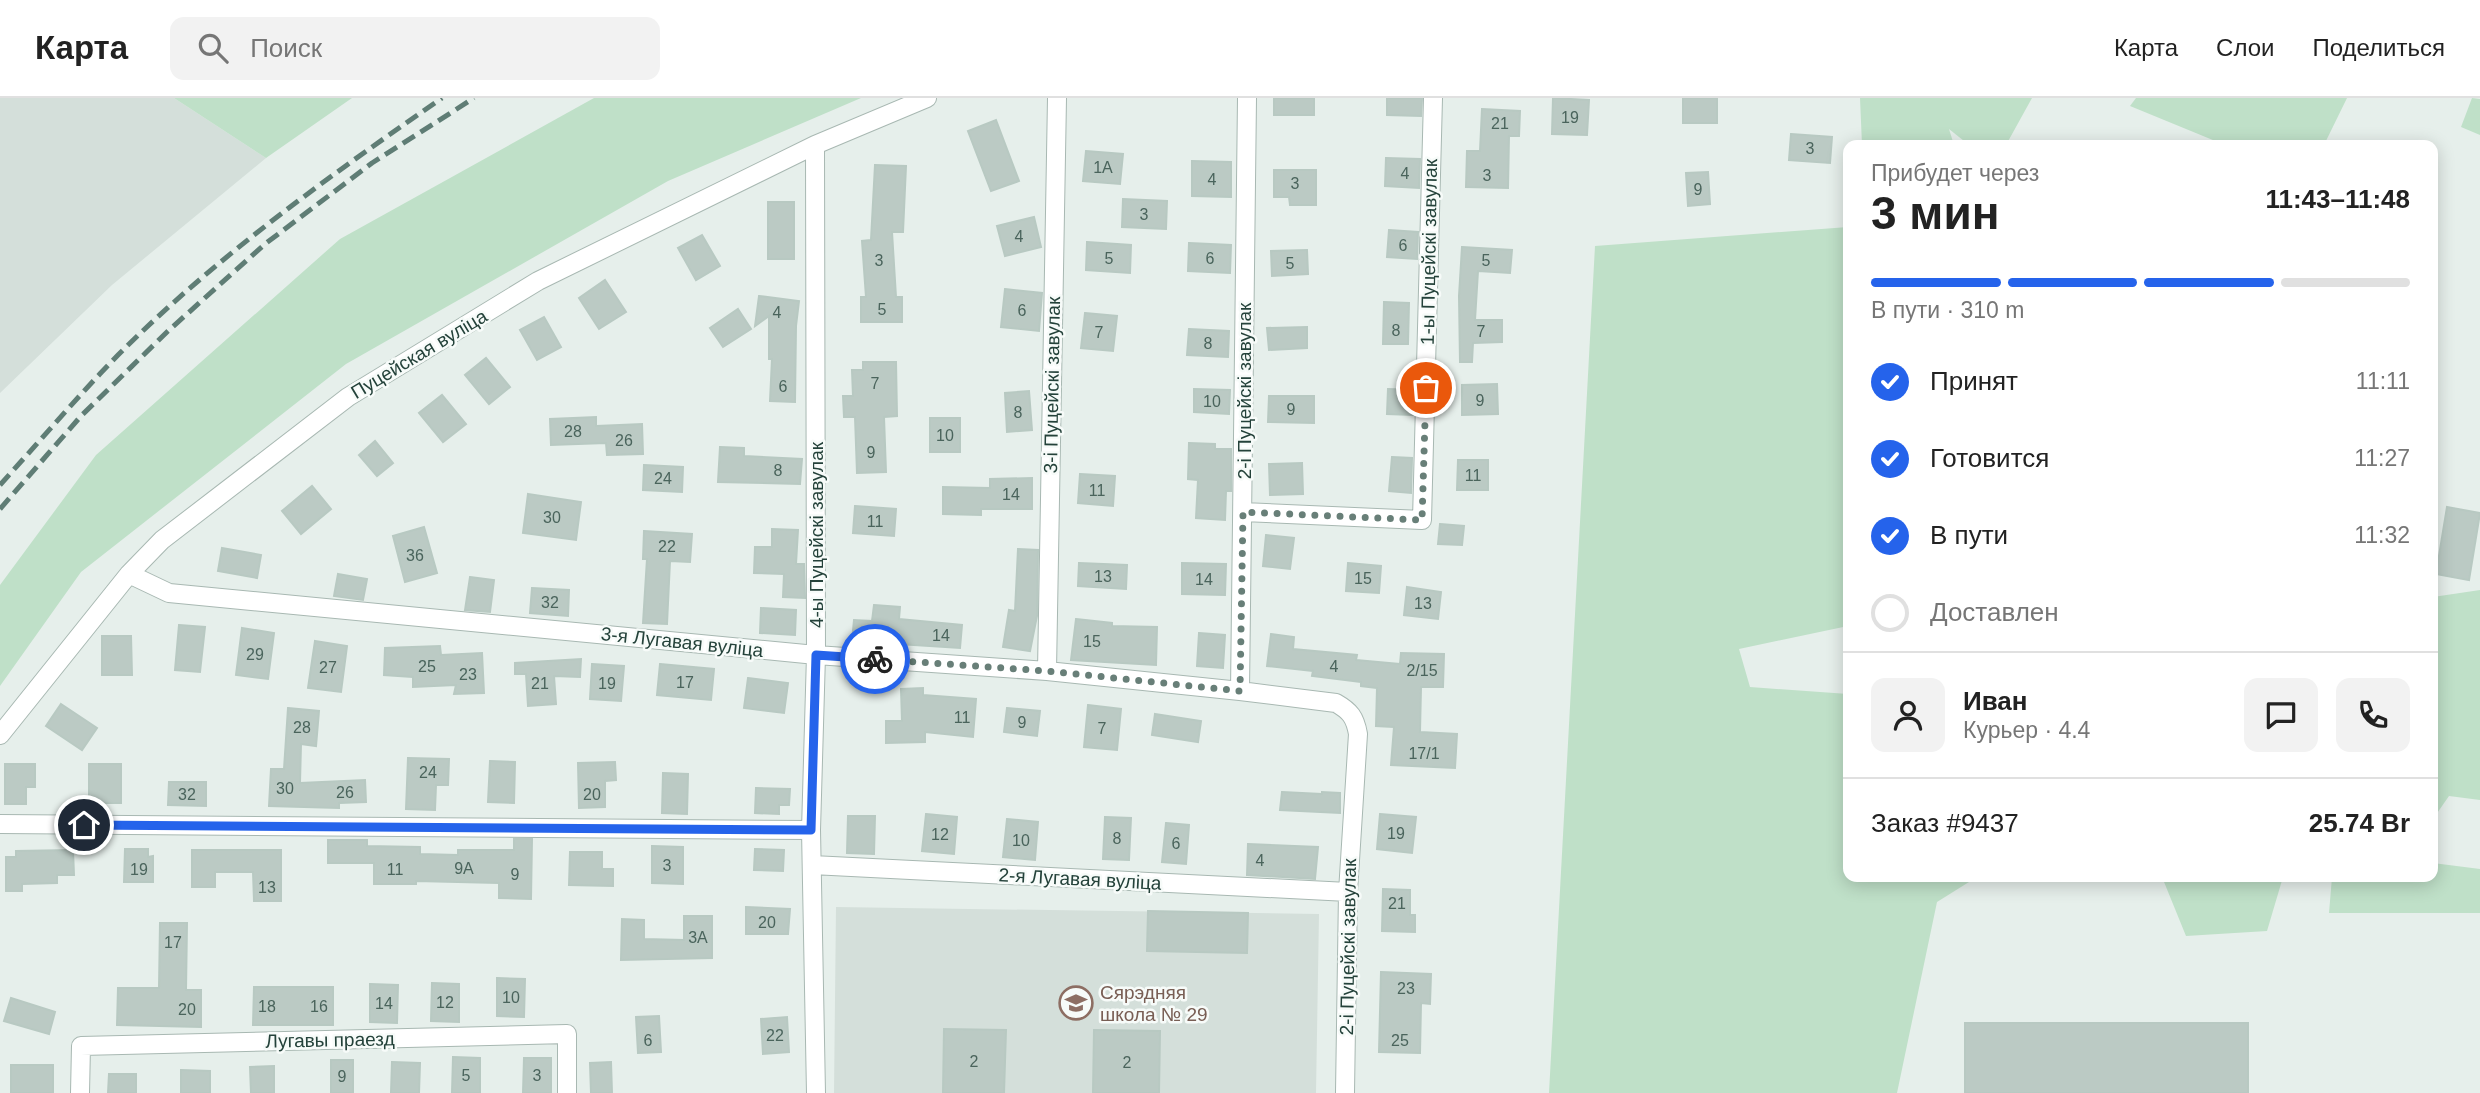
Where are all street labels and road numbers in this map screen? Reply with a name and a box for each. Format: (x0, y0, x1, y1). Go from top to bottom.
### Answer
street label: 1-ы Пуцейскі завулак (1417, 158, 1441, 345)
street label: 3-і Пуцейскі завулак (1040, 296, 1064, 474)
street label: 2-і Пуцейскі завулак (1234, 302, 1255, 479)
street label: Пуцейская вуліца (347, 305, 491, 403)
street label: 4-ы Пуцейскі завулак (806, 441, 827, 628)
street label: 3-я Лугавая вуліца (600, 623, 765, 661)
street label: 2-і Пуцейскі завулак (1336, 858, 1360, 1036)
street label: 2-я Лугавая вуліца (998, 864, 1162, 894)
street label: Лугавы праезд (265, 1028, 395, 1052)

